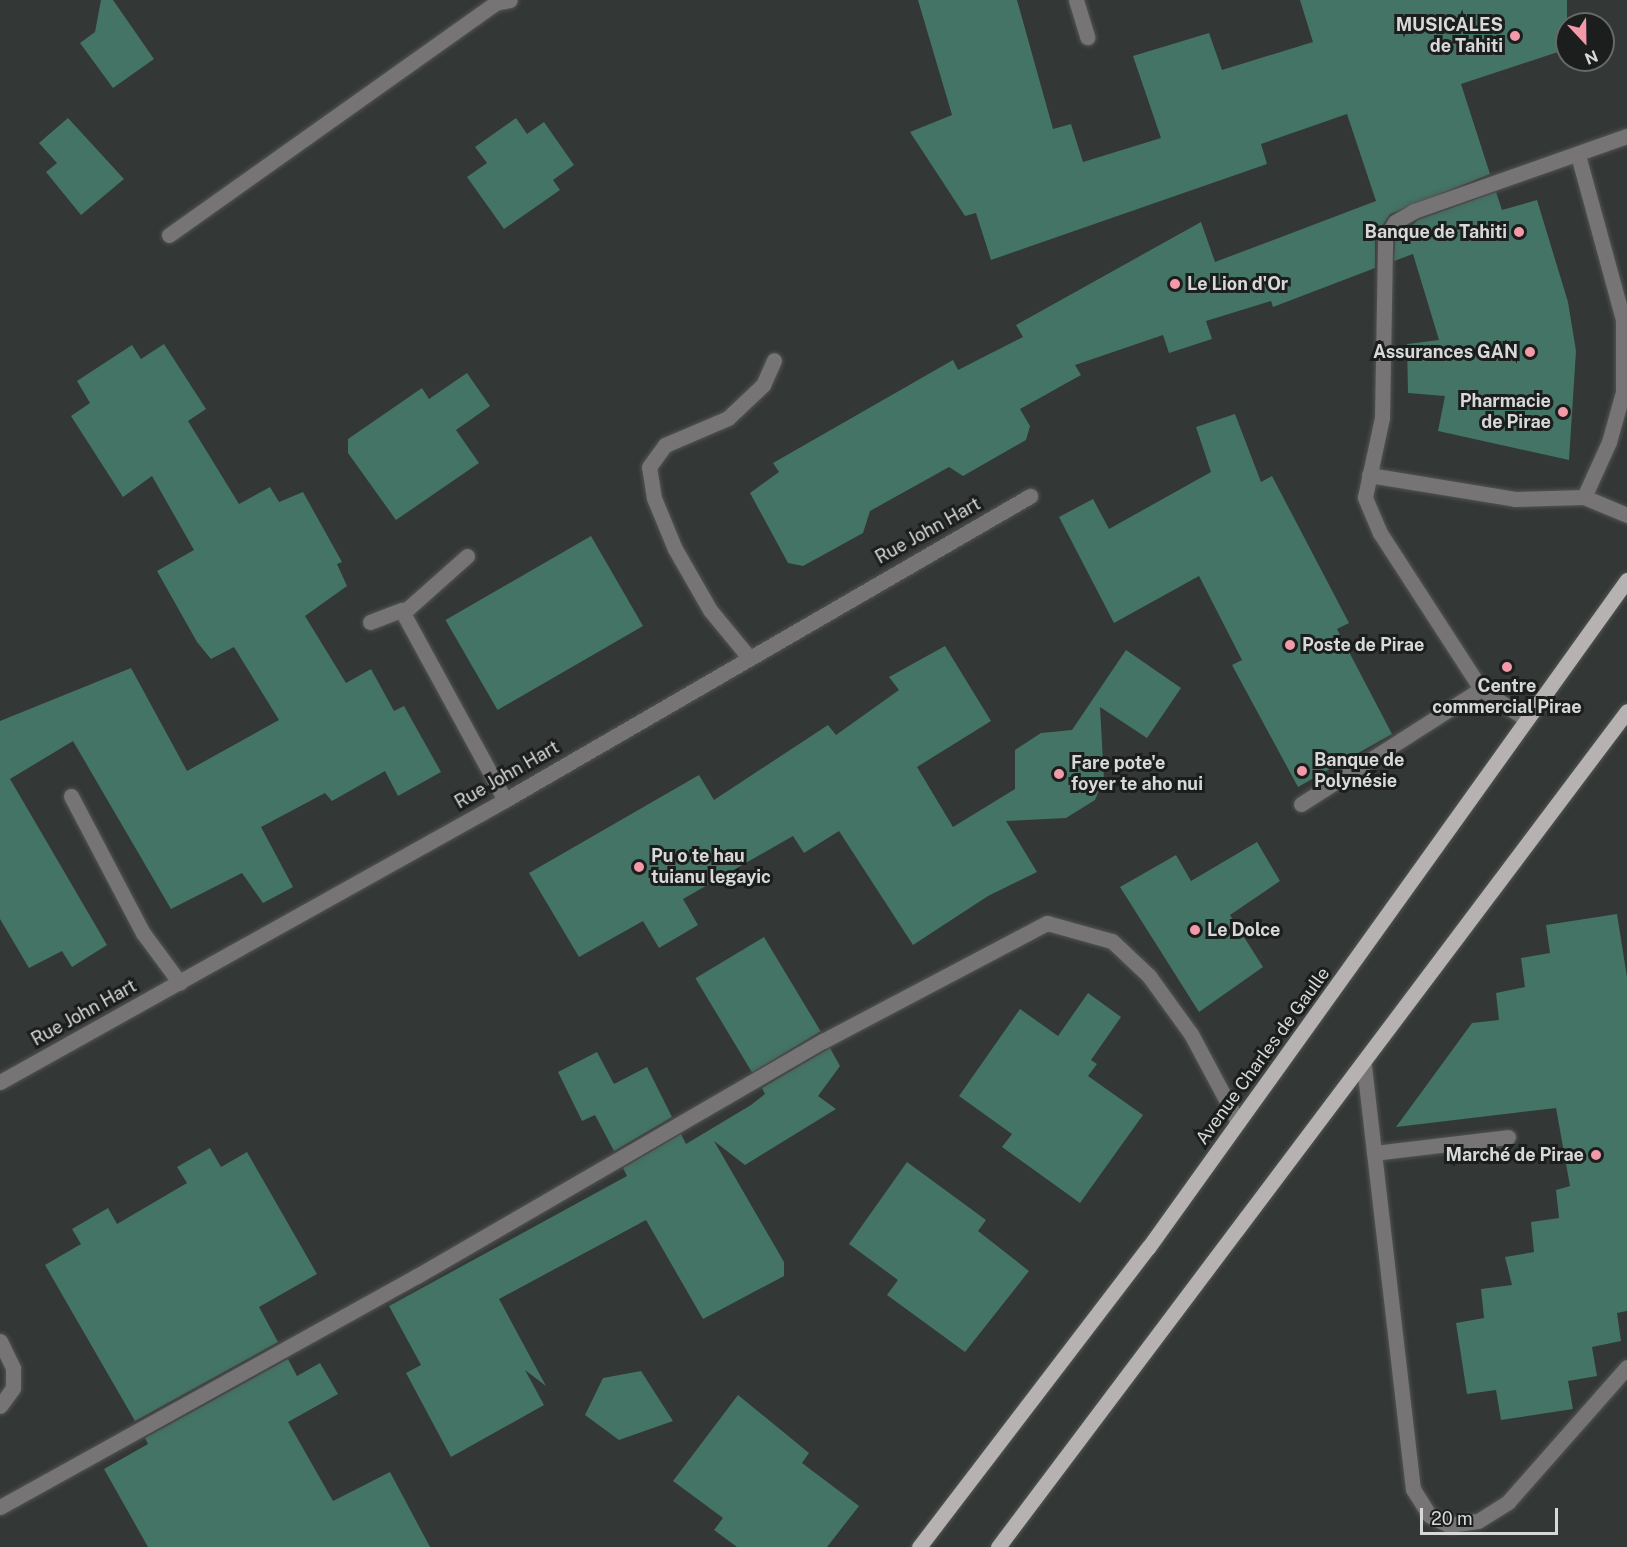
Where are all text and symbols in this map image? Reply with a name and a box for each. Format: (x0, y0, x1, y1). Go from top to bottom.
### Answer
north arrow (1555, 12, 1615, 72)
place label: MUSICALES de Tahiti (1396, 15, 1503, 57)
marker: MUSICALES de Tahiti (1508, 29, 1522, 43)
text: N (1582, 46, 1601, 68)
place label: Banque de Tahiti (1364, 221, 1507, 243)
marker: Banque de Tahiti (1512, 225, 1526, 239)
place label: Le Lion d'Or (1187, 273, 1288, 295)
marker: Le Lion d'Or (1168, 277, 1182, 291)
place label: Assurances GAN (1373, 341, 1518, 363)
marker: Assurances GAN (1523, 345, 1537, 359)
place label: Pharmacie de Pirae (1460, 391, 1551, 434)
marker: Pharmacie de Pirae (1556, 405, 1570, 419)
street label: Rue John Hart (872, 493, 984, 569)
place label: Poste de Pirae (1302, 634, 1425, 656)
marker: Poste de Pirae (1283, 638, 1297, 652)
marker: Centre commercial Pirae (1500, 660, 1514, 674)
place label: Centre commercial Pirae (1432, 676, 1582, 718)
street label: Rue John Hart (451, 736, 563, 814)
place label: Banque de Polynésie (1314, 750, 1405, 792)
place label: Fare pote'e foyer te aho nui (1071, 753, 1203, 795)
marker: Banque de Polynésie (1295, 764, 1309, 778)
marker: Fare pote'e foyer te aho nui (1052, 767, 1066, 781)
place label: Pu o te hau tuianu legayic (651, 846, 771, 888)
marker: Pu o te hau tuianu legayic (632, 860, 646, 874)
place label: Le Dolce (1207, 919, 1281, 941)
marker: Le Dolce (1188, 923, 1202, 937)
street label: Avenue Charles de Gaulle (1191, 963, 1335, 1149)
street label: Rue John Hart (28, 975, 140, 1051)
place label: Marché de Pirae (1445, 1144, 1584, 1166)
marker: Marché de Pirae (1589, 1148, 1603, 1162)
scale bar (1423, 1496, 1561, 1534)
text: 20 m (1431, 1508, 1473, 1529)

